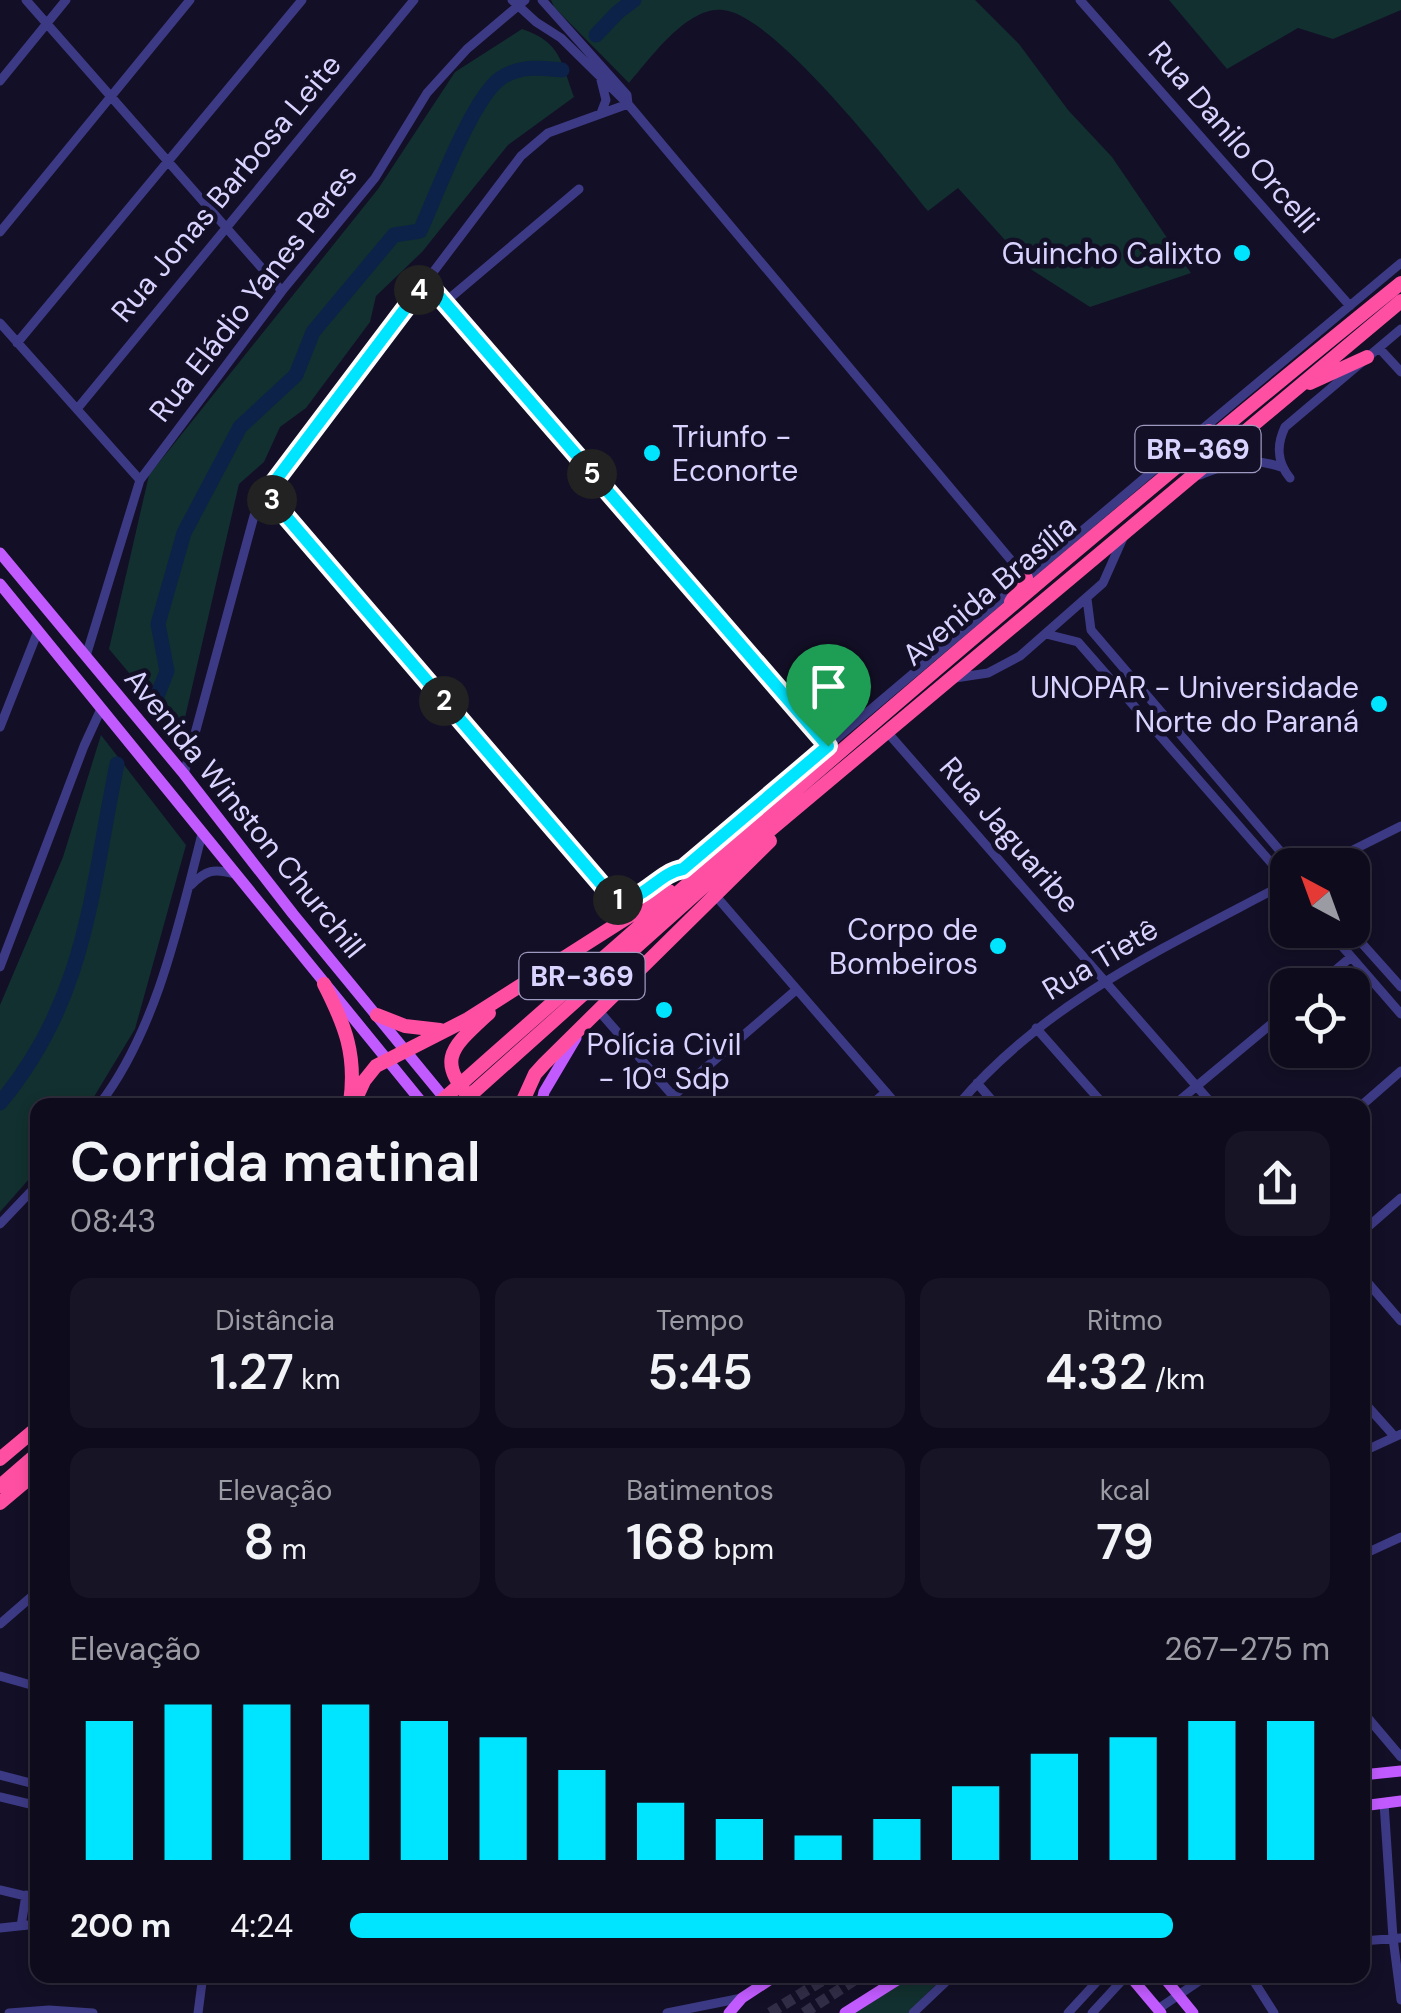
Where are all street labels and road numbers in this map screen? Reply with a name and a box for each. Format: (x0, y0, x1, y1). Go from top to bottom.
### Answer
street label: Rua Danilo Orcelli (1140, 33, 1328, 241)
street label: Rua Jonas Barbosa Leite (102, 46, 350, 330)
street label: Rua Eládio Yanes Peres (140, 156, 366, 430)
road number: BR-369 (1136, 426, 1260, 472)
street label: Avenida Brasília (894, 506, 1084, 674)
street label: Avenida Winston Churchill (116, 660, 374, 966)
street label: Rua Jaguaribe (931, 749, 1089, 921)
street label: Rua Tietê (1035, 909, 1165, 1009)
road number: BR-369 (520, 953, 644, 999)

